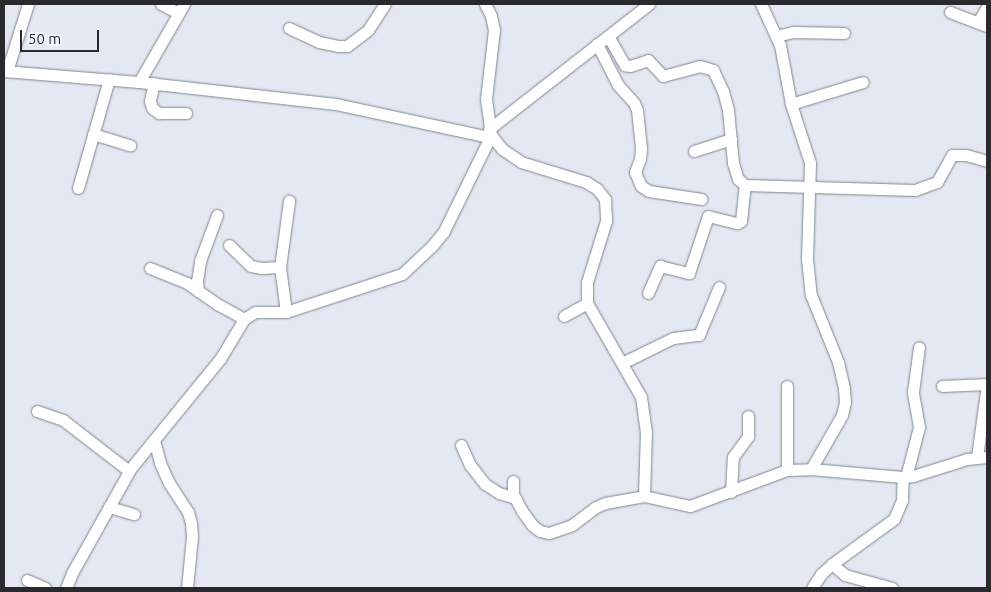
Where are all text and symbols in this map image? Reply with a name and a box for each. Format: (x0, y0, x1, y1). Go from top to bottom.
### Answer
scale bar (22, 20, 101, 52)
text: 50 m (28, 30, 61, 47)

